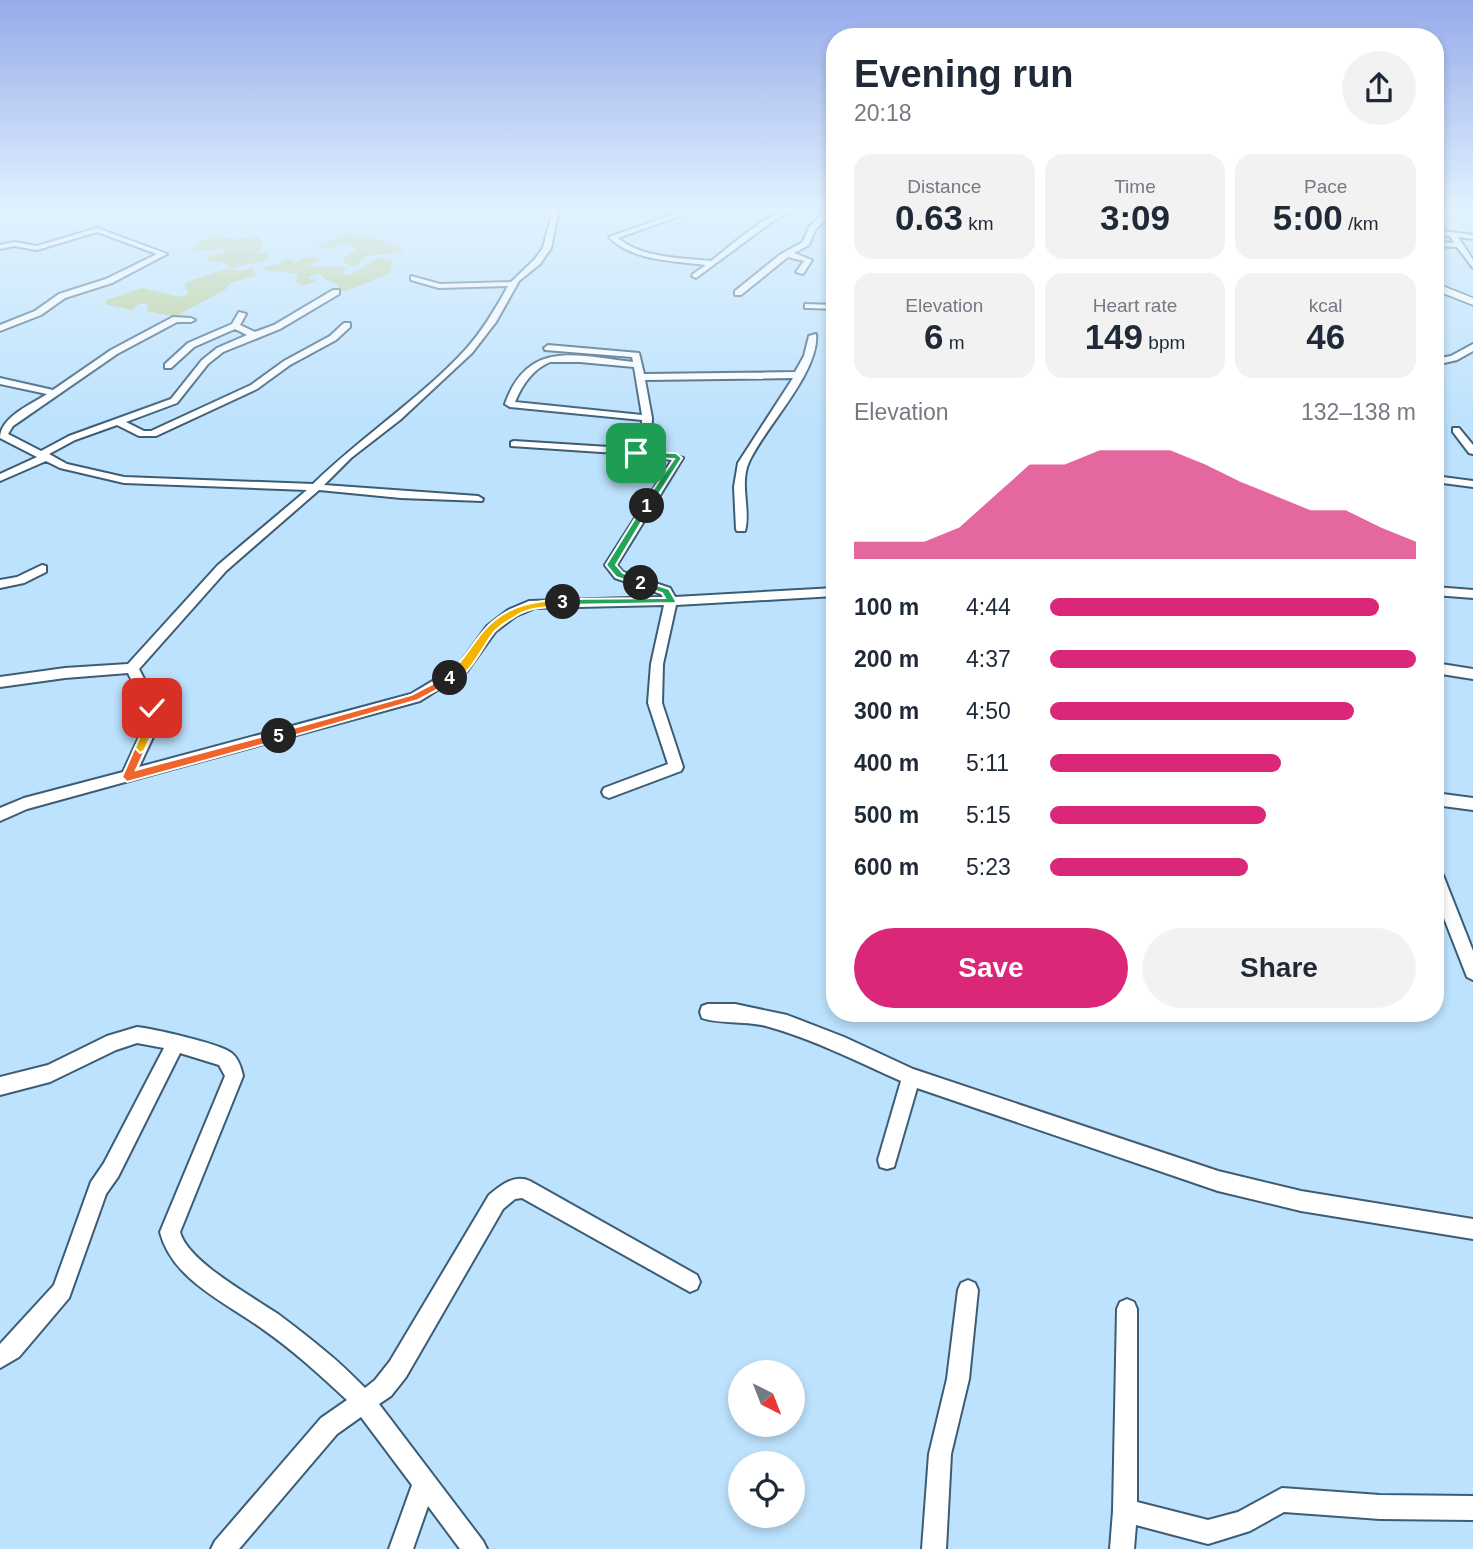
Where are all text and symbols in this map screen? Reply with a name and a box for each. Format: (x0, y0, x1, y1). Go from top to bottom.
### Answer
button: share (1342, 51, 1416, 125)
text: Evening run (854, 53, 1074, 95)
text: 20:18 (854, 100, 912, 126)
text: Distance (907, 176, 981, 197)
text: Time (1114, 176, 1156, 197)
text: Pace (1304, 176, 1347, 197)
text: 0.63 (895, 198, 963, 237)
text: 3:09 (1100, 198, 1170, 237)
text: 5:00 (1273, 198, 1343, 237)
text: km (963, 213, 994, 234)
text: /km (1343, 213, 1379, 234)
text: Elevation (905, 295, 983, 316)
text: Heart rate (1093, 295, 1177, 316)
text: kcal (1309, 295, 1343, 316)
text: 6 (924, 317, 944, 356)
text: 149 (1085, 317, 1143, 356)
text: 46 (1306, 317, 1345, 356)
text: m (944, 332, 965, 353)
text: bpm (1143, 332, 1185, 353)
text: Elevation (854, 399, 949, 425)
text: 132–138 m (1301, 399, 1416, 425)
pin (606, 423, 666, 483)
icon: arrive (617, 434, 655, 472)
pin: 1 (630, 489, 664, 524)
text: 1 (641, 495, 652, 516)
pin: 2 (624, 566, 658, 600)
text: 2 (635, 572, 646, 593)
pin: 3 (546, 584, 580, 620)
text: 3 (557, 591, 568, 612)
text: 100 m (854, 594, 919, 620)
text: 4:44 (966, 594, 1011, 620)
text: 200 m (854, 646, 919, 672)
text: 4:37 (966, 646, 1011, 672)
pin: 4 (433, 660, 468, 696)
text: 4 (444, 667, 455, 688)
pin (122, 678, 182, 738)
icon: check (133, 689, 171, 727)
text: 300 m (854, 698, 919, 724)
text: 4:50 (966, 698, 1011, 724)
pin: 5 (262, 718, 296, 754)
text: 5 (273, 725, 284, 746)
text: 400 m (854, 750, 919, 776)
text: 5:11 (966, 750, 1009, 776)
text: 500 m (854, 802, 919, 828)
text: 5:15 (966, 802, 1011, 828)
text: 600 m (854, 854, 919, 880)
text: 5:23 (966, 854, 1011, 880)
button: Save (854, 928, 1128, 1008)
button: Share (1142, 928, 1416, 1008)
north arrow (728, 1360, 805, 1437)
map controls (728, 1360, 805, 1528)
button: locate (728, 1451, 805, 1528)

